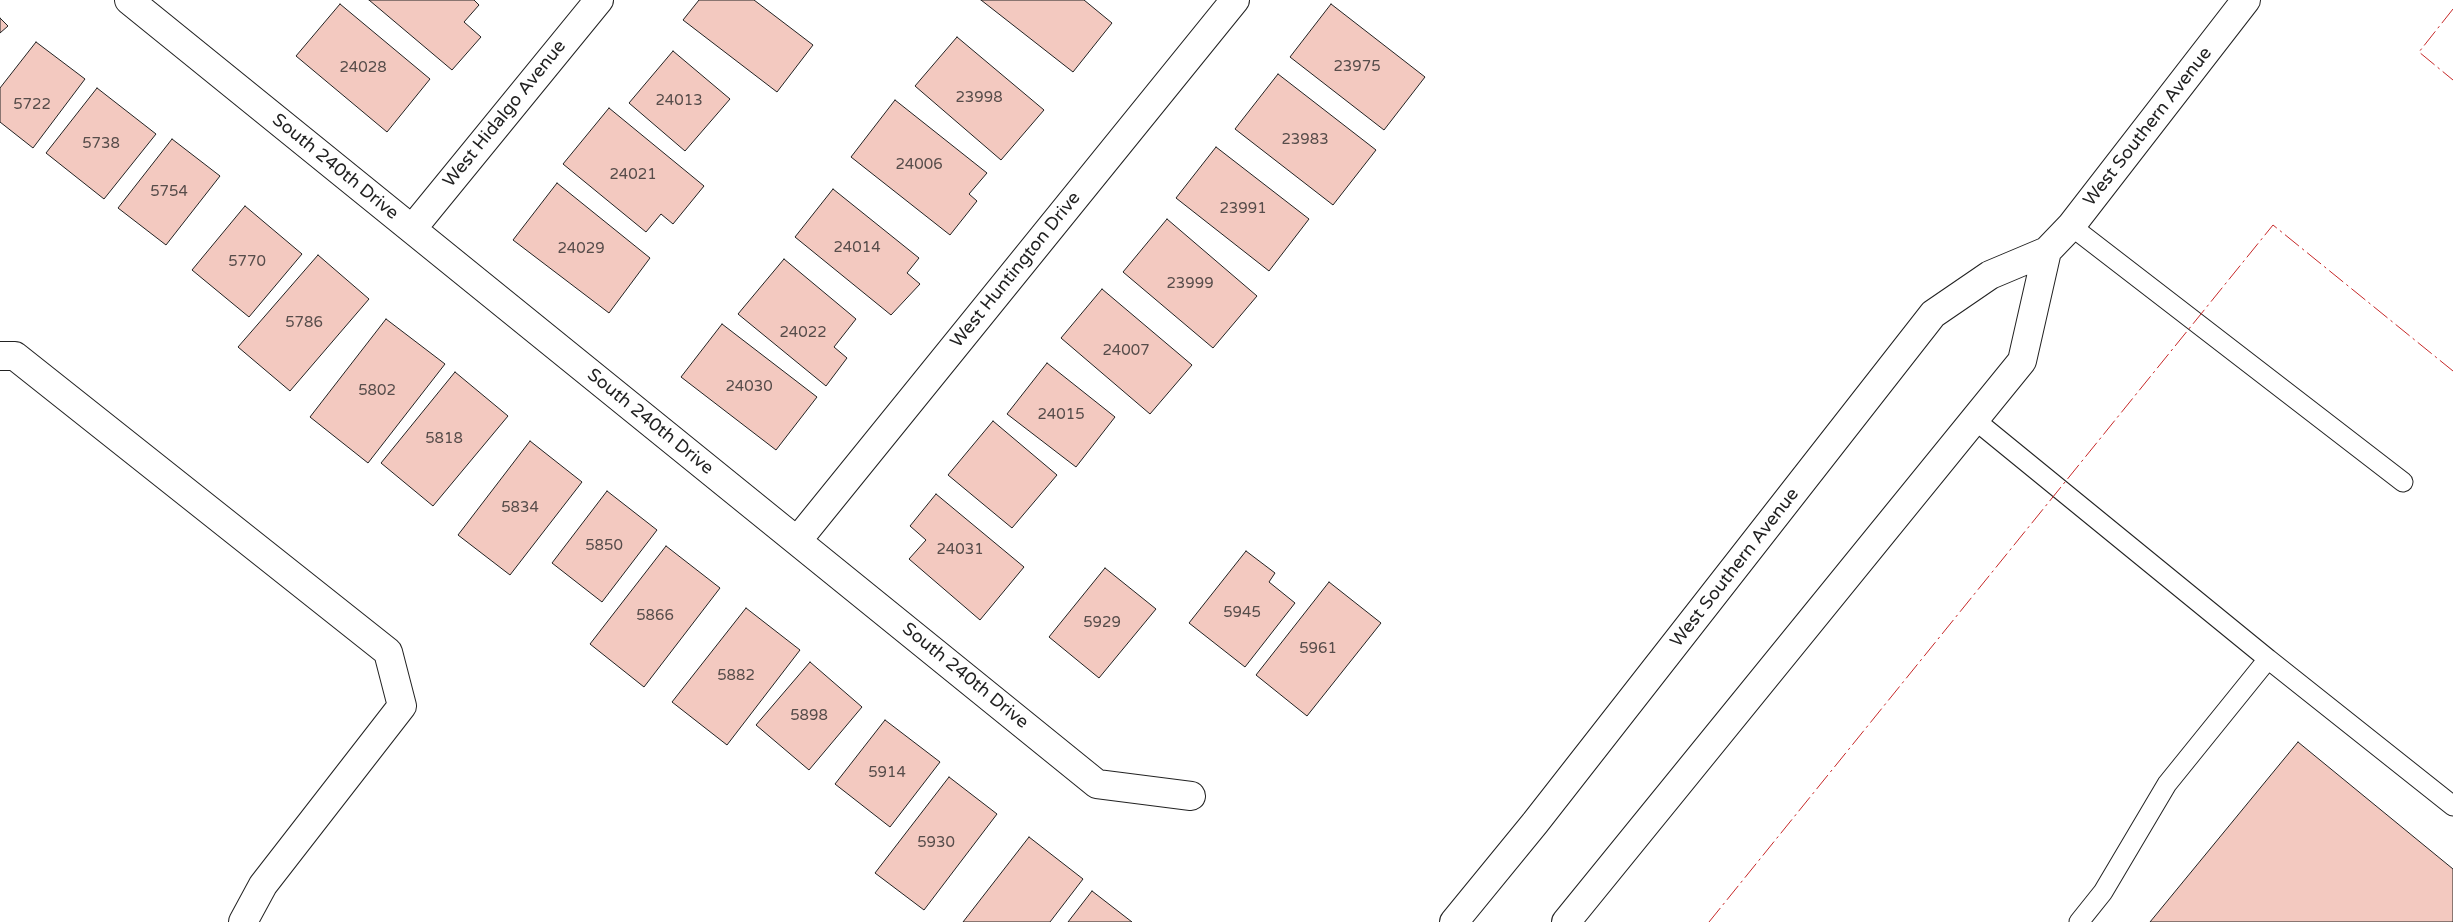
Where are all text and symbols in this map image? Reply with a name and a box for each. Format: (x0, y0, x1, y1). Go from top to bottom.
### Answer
street label: West Hidalgo Avenue (439, 36, 571, 192)
street label: West Southern Avenue (2079, 43, 2217, 211)
house number: 23975 (1333, 58, 1381, 76)
house number: 24028 (339, 59, 387, 77)
house number: 23998 (955, 89, 1003, 107)
house number: 24013 (655, 92, 703, 110)
house number: 5722 (13, 96, 51, 114)
street label: South 240th Drive (267, 109, 403, 225)
house number: 23983 (1281, 131, 1329, 149)
house number: 5738 (82, 135, 120, 153)
house number: 24006 (895, 156, 943, 174)
house number: 24021 (609, 166, 657, 184)
house number: 5754 (150, 183, 188, 201)
street label: West Huntington Drive (947, 188, 1085, 352)
house number: 23991 (1219, 200, 1267, 218)
house number: 24014 (833, 239, 881, 257)
house number: 24029 (557, 240, 605, 258)
house number: 5770 (228, 253, 266, 271)
house number: 23999 (1166, 275, 1214, 293)
house number: 5786 (285, 314, 323, 332)
house number: 24022 (779, 324, 827, 342)
house number: 24007 (1102, 342, 1150, 360)
street label: South 240th Drive (582, 364, 718, 480)
house number: 24030 (725, 378, 773, 396)
house number: 5802 (358, 382, 396, 400)
house number: 24015 (1037, 406, 1085, 424)
house number: 5818 (425, 430, 463, 448)
street label: West Southern Avenue (1666, 484, 1804, 652)
house number: 5834 (501, 499, 539, 517)
house number: 5850 (585, 537, 623, 555)
house number: 24031 (936, 541, 984, 559)
house number: 5945 (1223, 604, 1261, 622)
house number: 5866 (636, 607, 674, 625)
house number: 5929 (1083, 614, 1121, 632)
street label: South 240th Drive (897, 618, 1033, 734)
house number: 5961 (1299, 640, 1337, 658)
house number: 5882 (717, 667, 755, 685)
house number: 5898 (790, 707, 828, 725)
house number: 5914 (868, 764, 906, 782)
house number: 5930 (917, 834, 955, 852)

